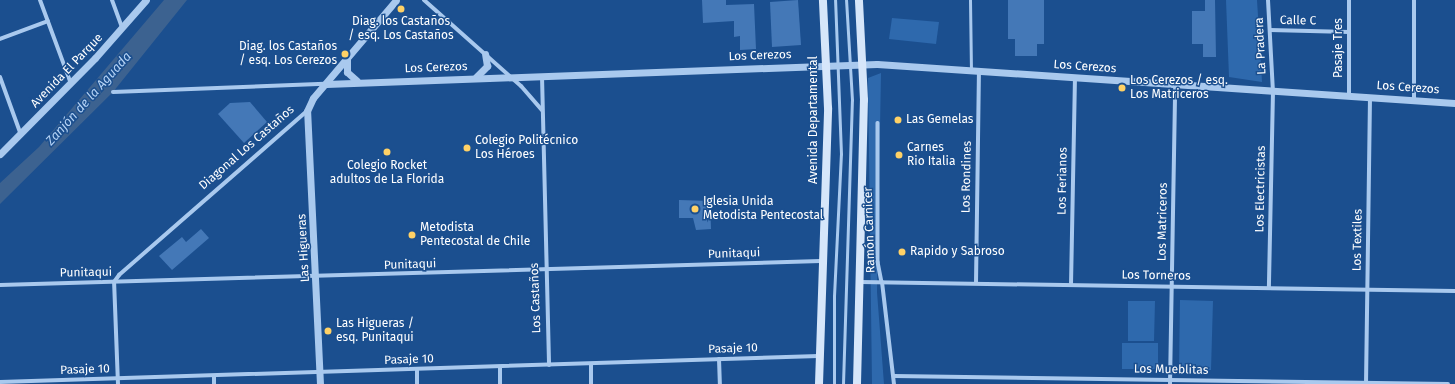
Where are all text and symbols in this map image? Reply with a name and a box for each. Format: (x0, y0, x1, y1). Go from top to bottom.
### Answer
marker: Diag. los Castaños / esq. Los Castaños (396, 4, 406, 14)
street label: Calle C (1280, 13, 1316, 29)
place label: Diag. los Castaños / esq. Los Castaños (348, 15, 454, 43)
street label: La Pradera (1252, 17, 1270, 75)
street label: Pasaje Tres (1332, 18, 1346, 78)
street label: Avenida El Parque (28, 31, 106, 111)
place label: Diag. los Castaños / esq. Los Cerezos (239, 40, 337, 68)
street label: Los Cerezos (728, 48, 792, 64)
water label: Zanjón de la Aguada (43, 49, 135, 149)
marker: Diag. los Castaños / esq. Los Cerezos (340, 49, 350, 59)
street label: Avenida Departamental (807, 56, 821, 184)
street label: Los Cerezos (1053, 58, 1117, 76)
street label: Los Cerezos (404, 60, 468, 76)
place label: Los Cerezos / esq. Los Matriceros (1130, 74, 1228, 102)
street label: Los Cerezos (1376, 79, 1440, 97)
marker: Los Cerezos / esq. Los Matriceros (1117, 83, 1127, 93)
street label: Diagonal Los Castaños (197, 103, 297, 193)
place label: Las Gemelas (906, 113, 973, 127)
marker: Las Gemelas (893, 115, 903, 125)
place label: Colegio Politécnico Los Héroes (475, 134, 578, 162)
place label: Carnes Rio Italia (907, 141, 955, 169)
street label: Los Rondines (959, 141, 975, 213)
marker: Colegio Politécnico Los Héroes (462, 143, 472, 153)
street label: Los Electricistas (1253, 145, 1269, 233)
marker: Colegio Rocket adultos de La Florida (382, 147, 392, 157)
street label: Los Ferianos (1055, 147, 1071, 215)
marker: Carnes Rio Italia (894, 150, 904, 160)
place label: Colegio Rocket adultos de La Florida (330, 159, 444, 187)
street label: Los Matriceros (1155, 183, 1171, 261)
street label: Ramón Carnicer (861, 187, 879, 273)
place label: Iglesia Unida Metodista Pentecostal (703, 195, 823, 223)
marker: Iglesia Unida Metodista Pentecostal (690, 204, 700, 214)
street label: Los Textiles (1350, 209, 1366, 271)
street label: Las Higueras (295, 213, 313, 283)
place label: Metodista Pentecostal de Chile (420, 221, 530, 249)
marker: Metodista Pentecostal de Chile (407, 230, 417, 240)
place label: Rapido y Sabroso (910, 245, 1005, 259)
street label: Punitaqui (708, 246, 760, 262)
marker: Rapido y Sabroso (897, 247, 907, 257)
street label: Punitaqui (384, 257, 436, 273)
street label: Los Castaños (528, 263, 544, 333)
street label: Punitaqui (60, 265, 112, 281)
street label: Los Torneros (1121, 268, 1191, 284)
place label: Las Higueras / esq. Punitaqui (336, 317, 414, 345)
marker: Las Higueras / esq. Punitaqui (323, 326, 333, 336)
street label: Pasaje 10 (708, 341, 758, 357)
street label: Pasaje 10 (384, 352, 434, 368)
street label: Pasaje 10 (60, 362, 110, 378)
street label: Los Mueblitas (1134, 362, 1208, 378)

